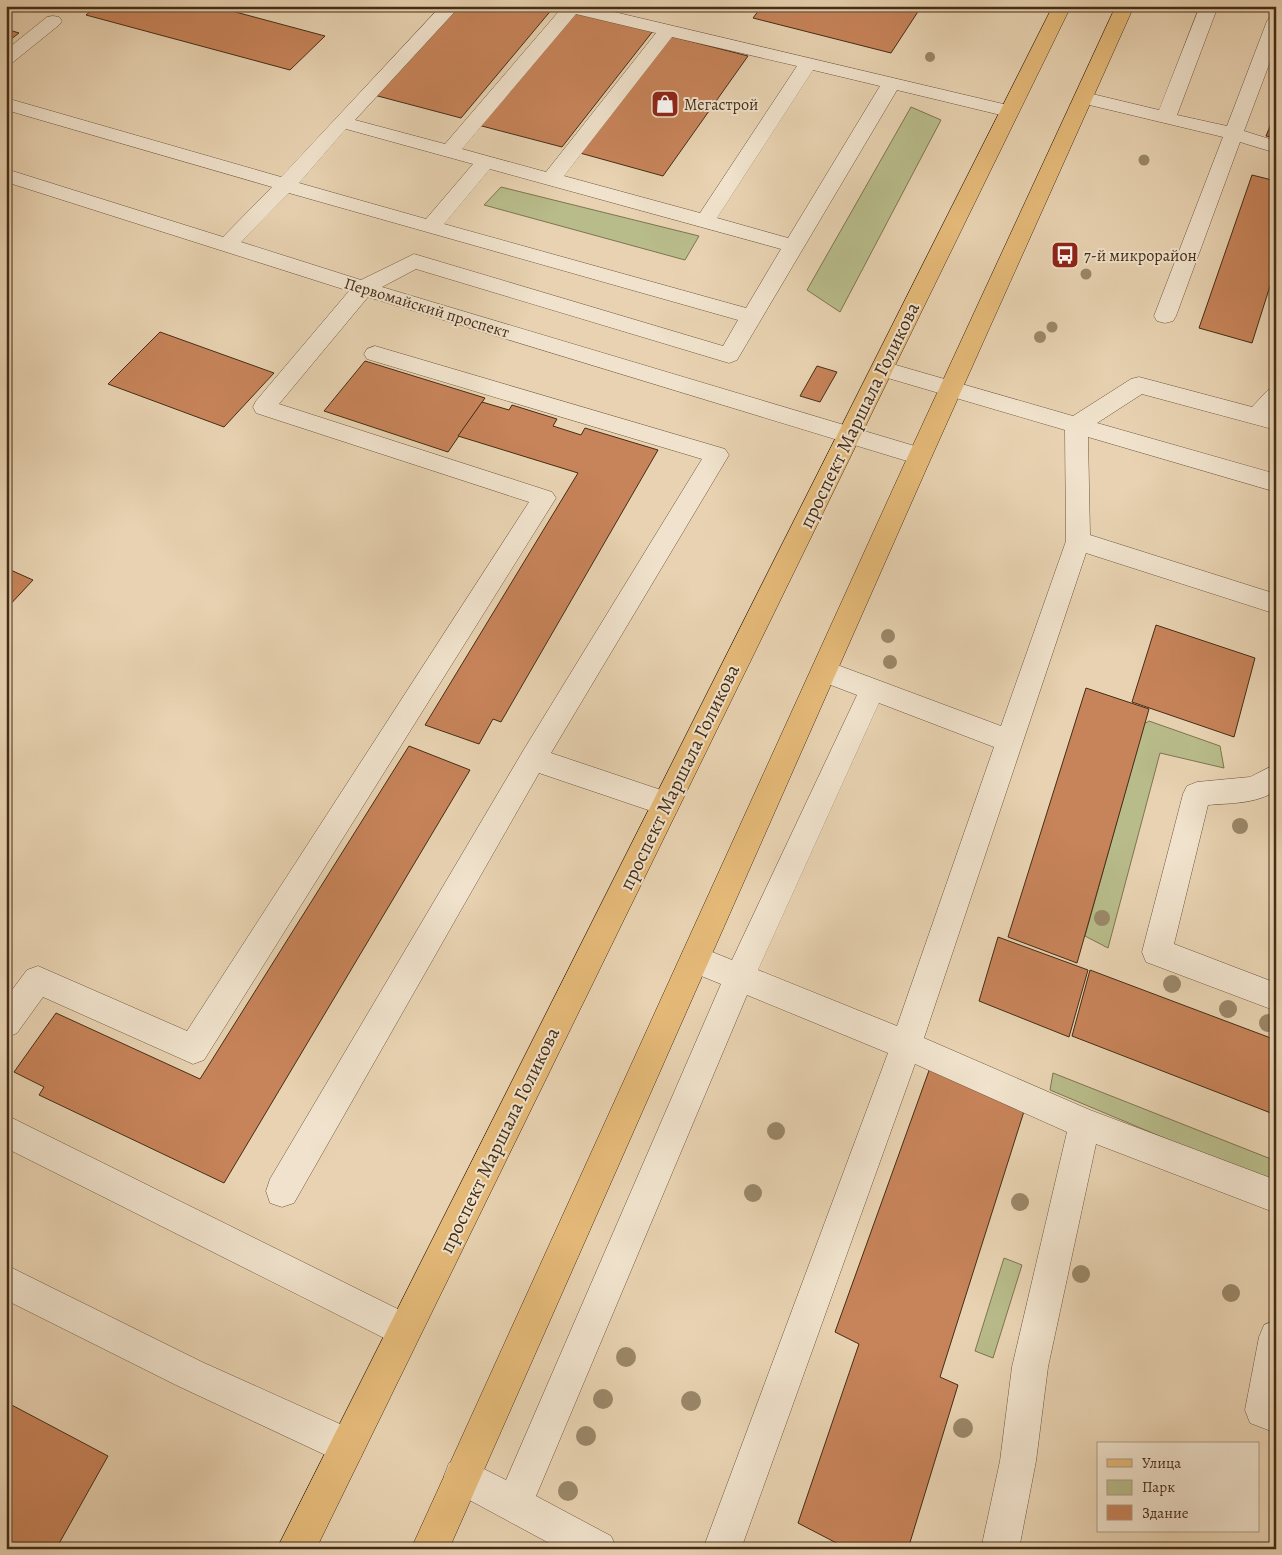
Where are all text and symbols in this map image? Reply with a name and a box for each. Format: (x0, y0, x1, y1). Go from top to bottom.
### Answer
shop icon: Мегастрой (650, 89, 680, 119)
place label: Мегастрой (684, 94, 759, 116)
bus stop icon: 7-й микрорайон (1050, 240, 1080, 270)
place label: 7-й микрорайон (1084, 245, 1197, 267)
street label: Первомайский проспект (342, 272, 512, 344)
street label: проспект Маршала Голикова (793, 297, 926, 533)
street label: проспект Маршала Голикова (613, 659, 746, 895)
street label: проспект Маршала Голикова (433, 1022, 566, 1258)
legend (1097, 1442, 1260, 1532)
text: Улица (1142, 1453, 1181, 1473)
text: Парк (1142, 1477, 1175, 1497)
text: Здание (1142, 1503, 1189, 1523)

